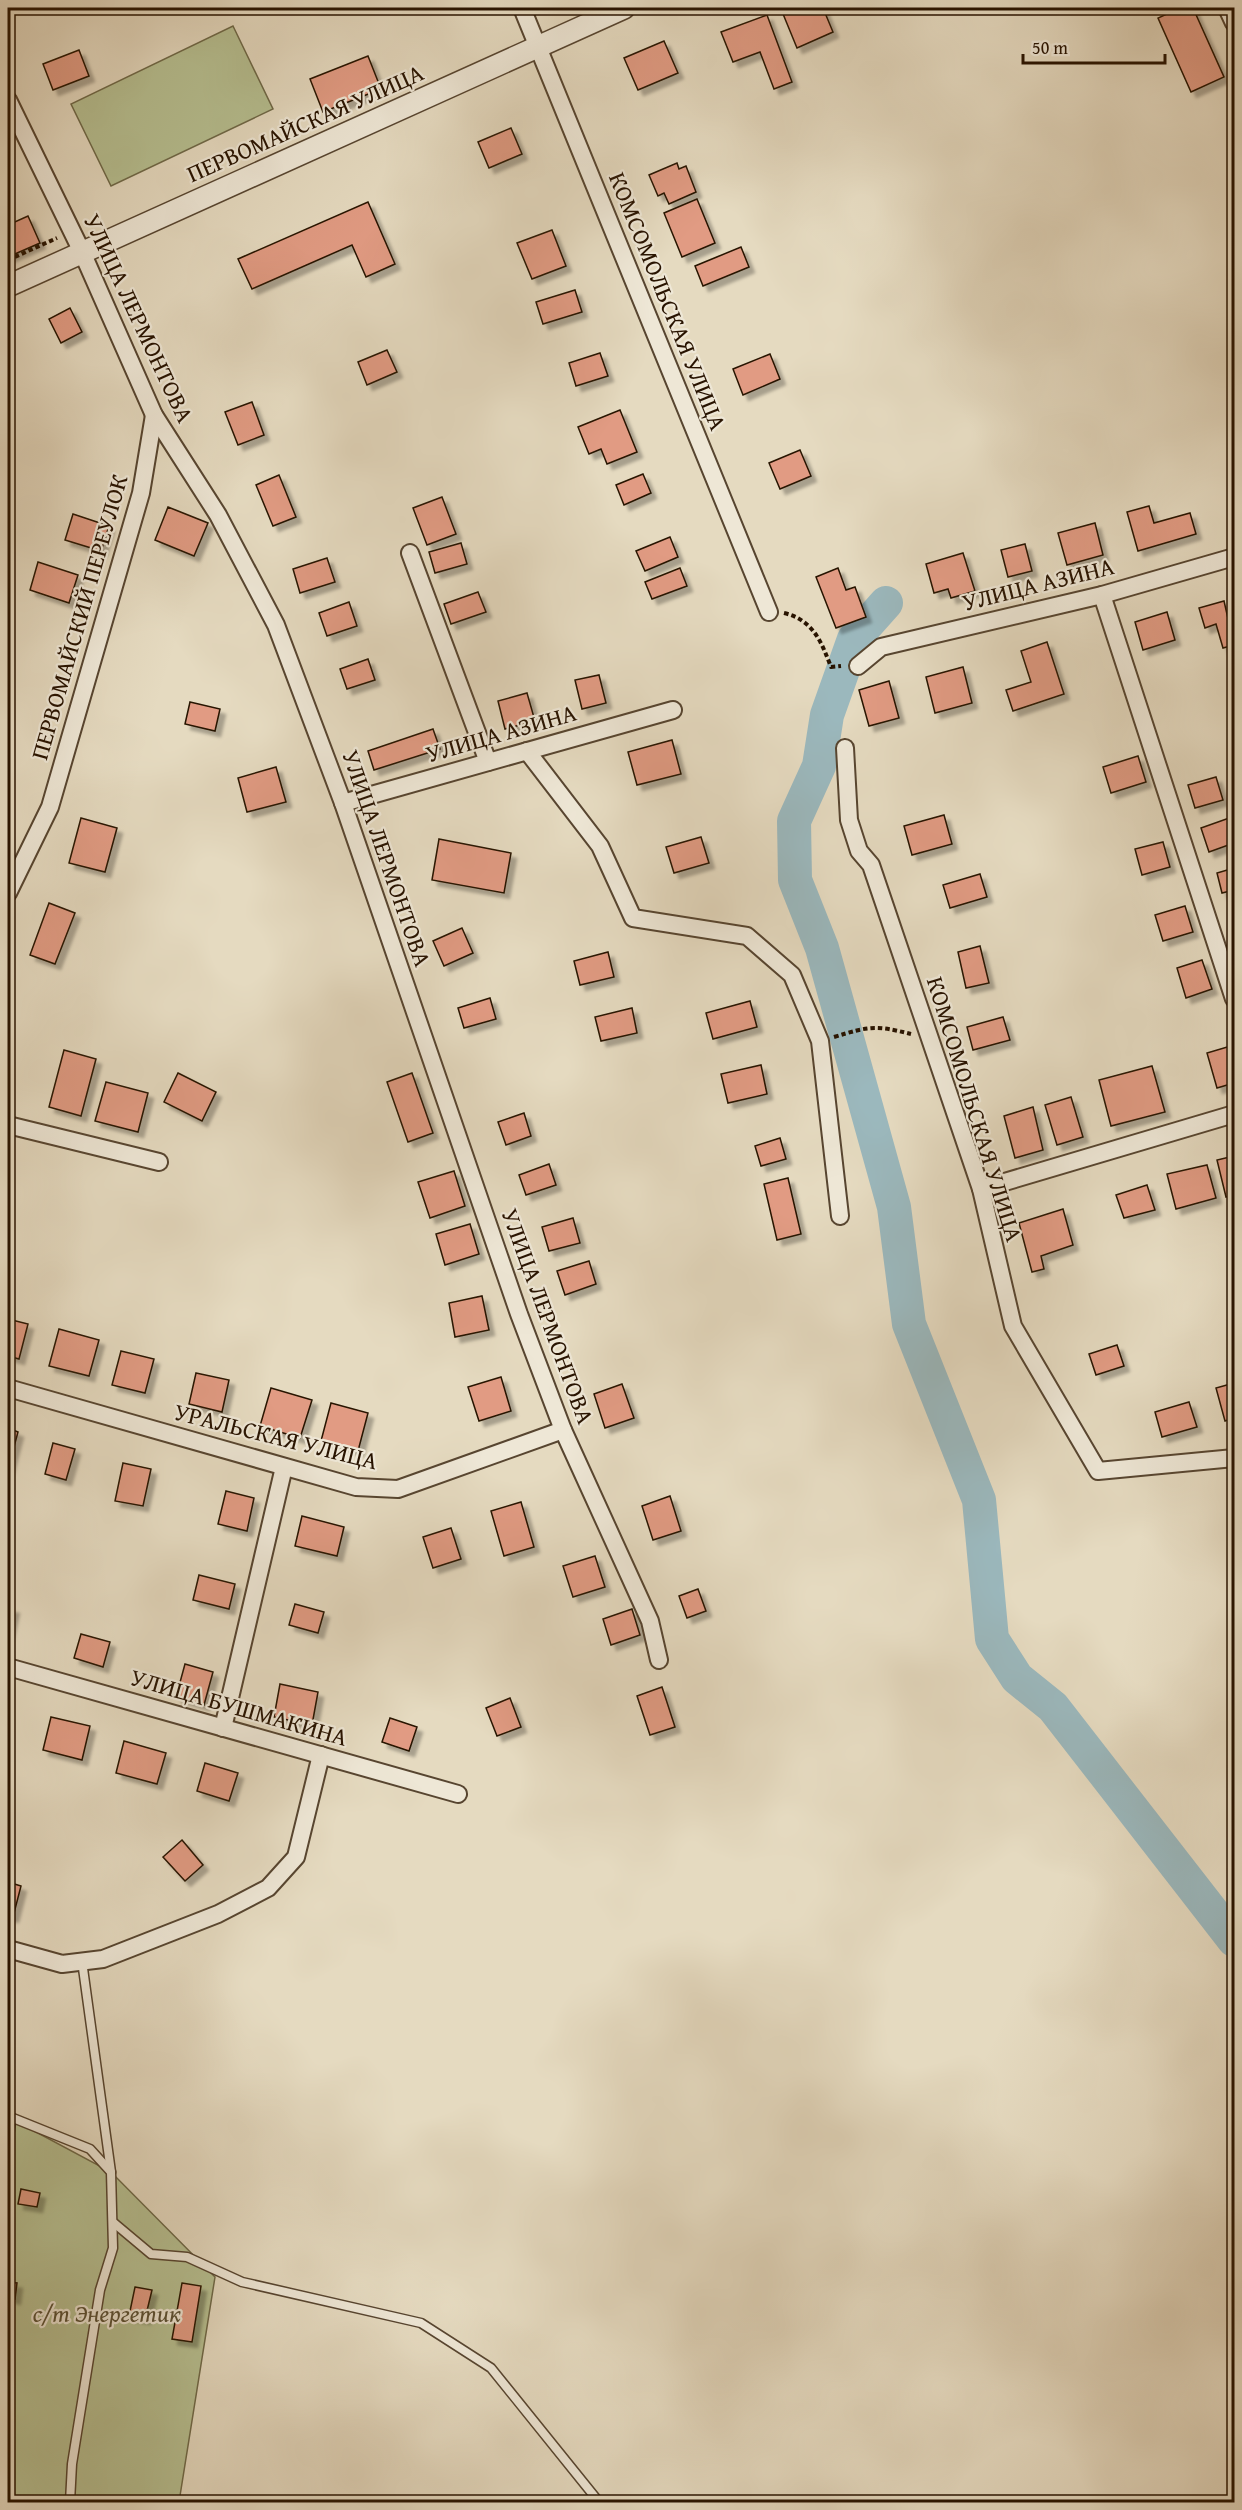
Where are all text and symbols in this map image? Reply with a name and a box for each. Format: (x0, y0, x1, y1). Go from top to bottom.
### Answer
scale bar (1023, 27, 1166, 65)
text: 50 m (1032, 34, 1068, 61)
street label: ПЕРВОМАЙСКАЯ УЛИЦА (181, 55, 429, 191)
street label: КОМСОМОЛЬСКАЯ УЛИЦА (600, 167, 736, 436)
street label: УЛИЦА ЛЕРМОНТОВА (75, 208, 203, 429)
street label: ПЕРВОМАЙСКИЙ ПЕРЕУЛОК (21, 470, 137, 764)
street label: УЛИЦА АЗИНА (959, 548, 1118, 620)
street label: УЛИЦА АЗИНА (422, 695, 581, 771)
street label: УЛИЦА ЛЕРМОНТОВА (333, 745, 441, 972)
street label: КОМСОМОЛЬСКАЯ УЛИЦА (918, 972, 1032, 1246)
street label: УЛИЦА ЛЕРМОНТОВА (493, 1203, 603, 1429)
street label: УРАЛЬСКАЯ УЛИЦА (171, 1394, 382, 1478)
street label: УЛИЦА БУШМАКИНА (126, 1659, 352, 1755)
park label: с/т Энергетик (33, 2296, 181, 2331)

